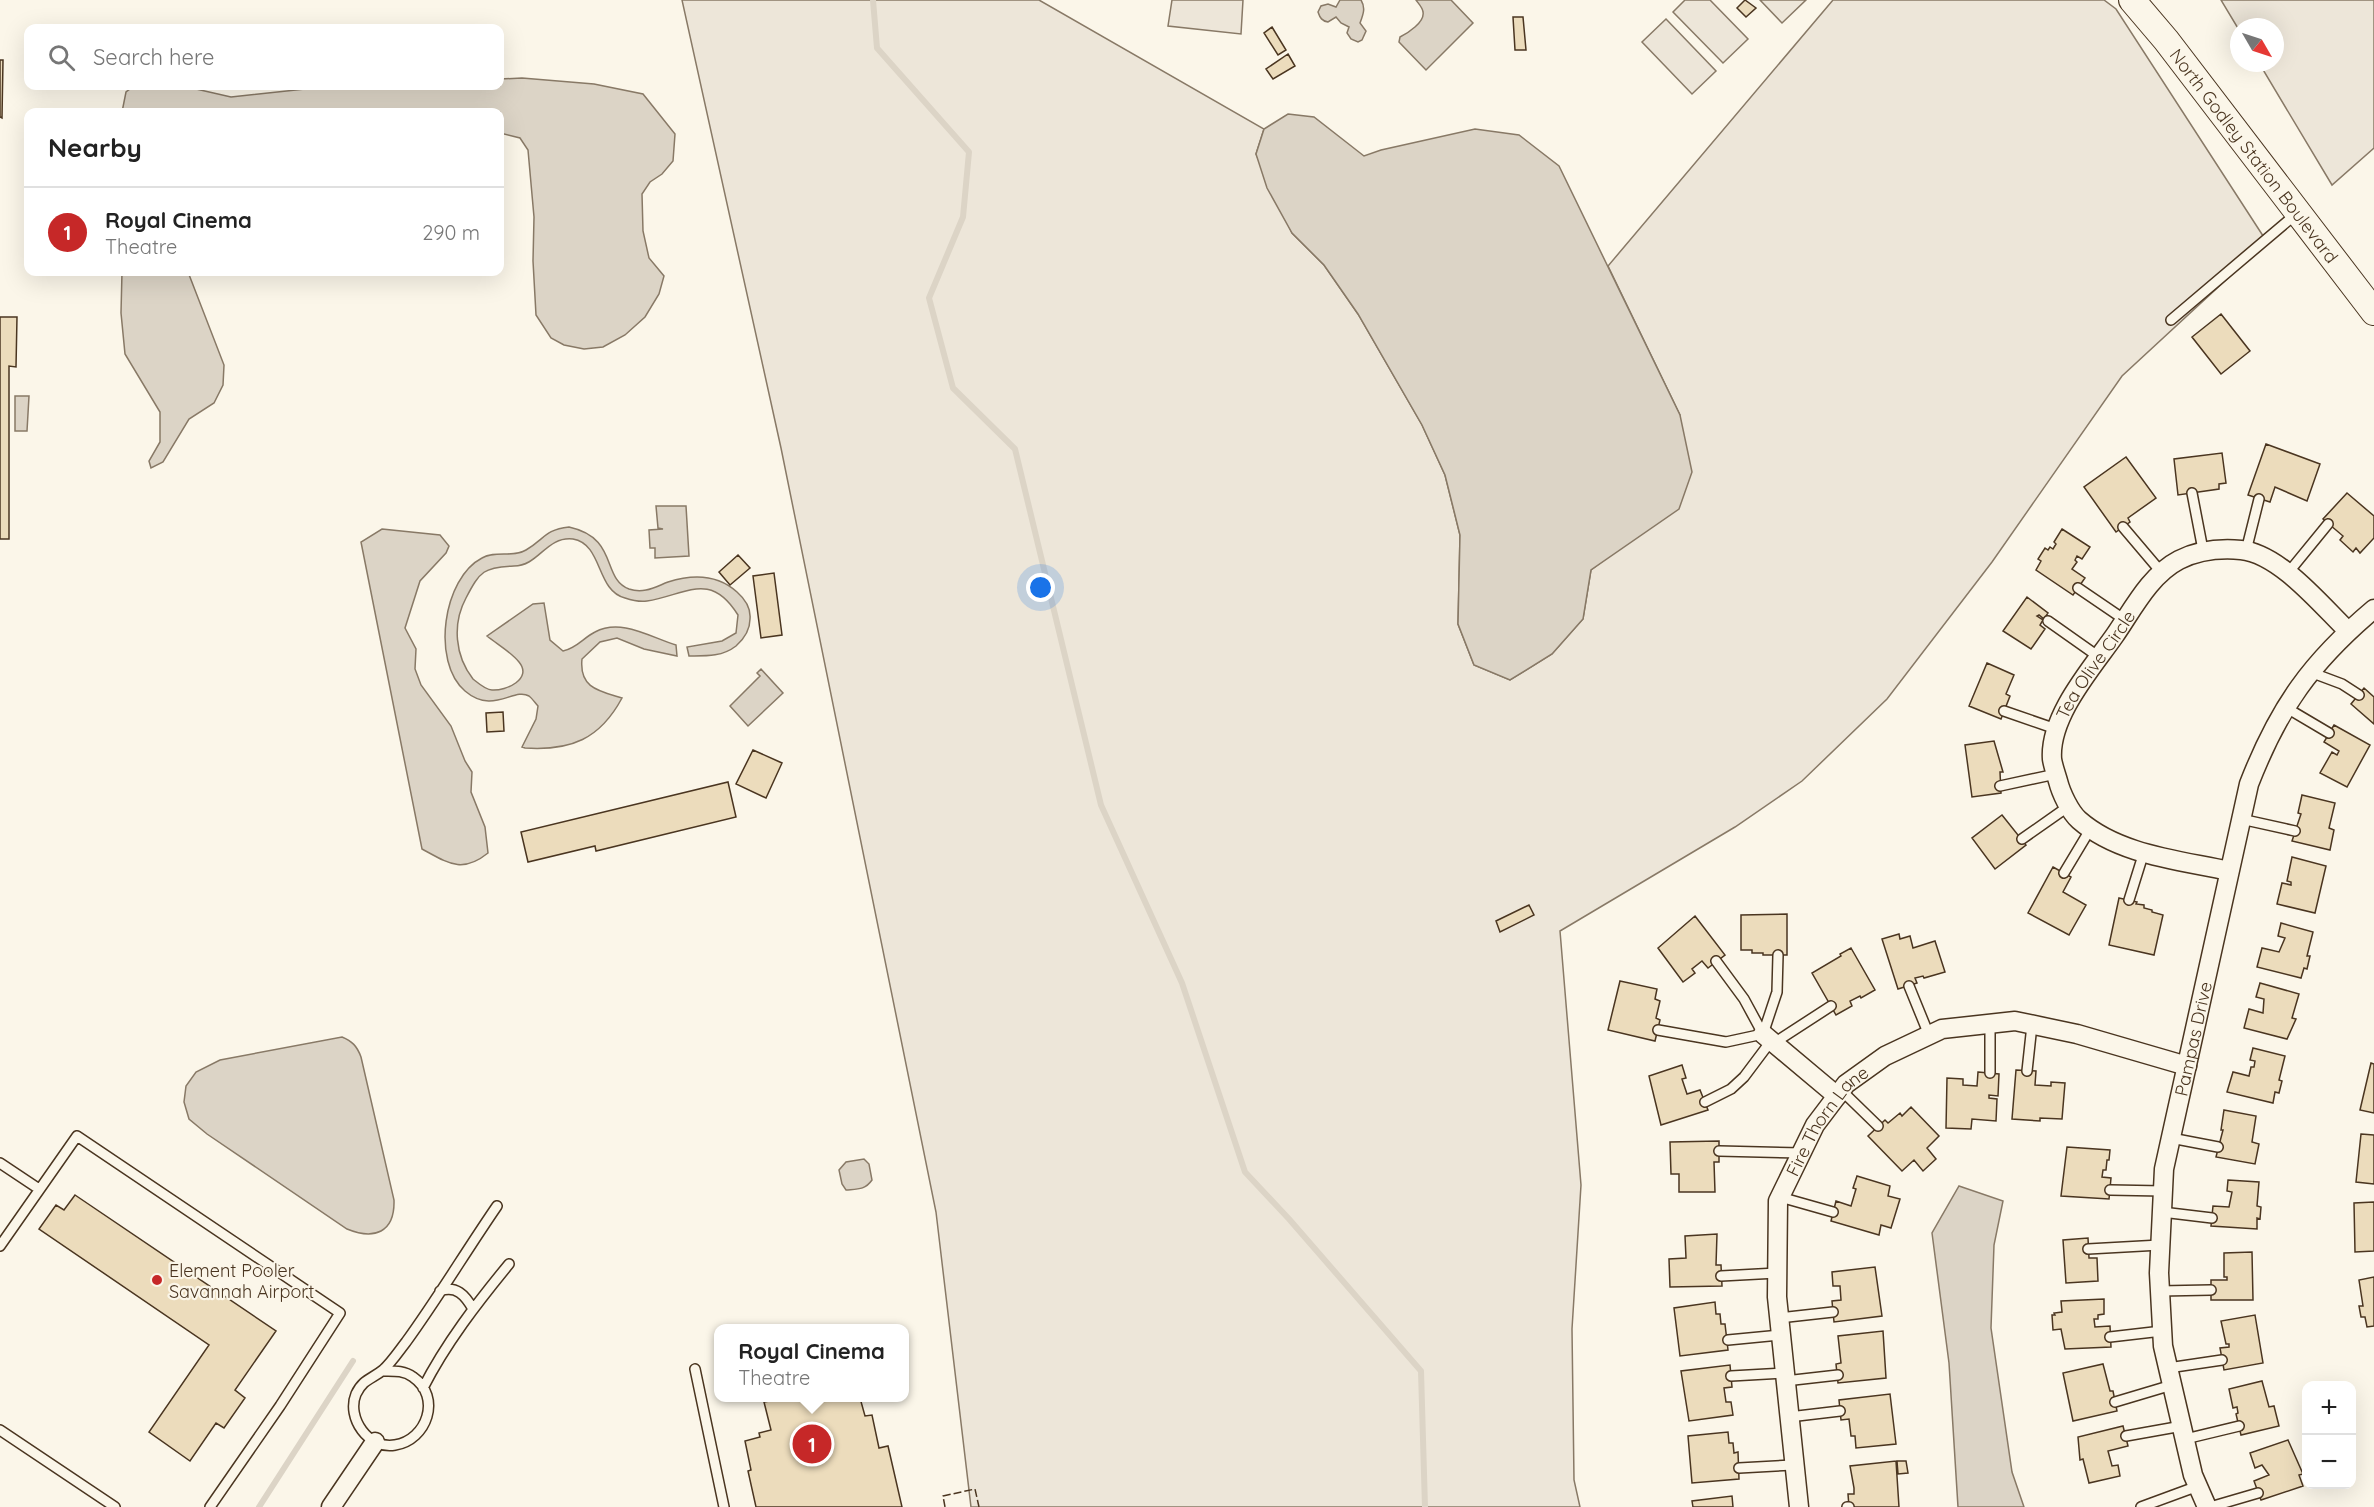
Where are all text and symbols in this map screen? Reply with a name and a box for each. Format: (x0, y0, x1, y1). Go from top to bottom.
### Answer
north arrow (2230, 18, 2284, 72)
search box (24, 24, 504, 90)
icon: search (45, 41, 78, 74)
text: Search here (93, 43, 214, 71)
street label: North Godley Station Boulevard (2165, 44, 2344, 267)
text: Nearby (48, 131, 142, 164)
text: Royal Cinema (105, 206, 252, 234)
text: 1 (64, 220, 71, 245)
text: 290 m (422, 220, 480, 245)
text: Theatre (105, 234, 177, 259)
your location (1026, 573, 1055, 602)
street label: Tea Olive Circle (2050, 606, 2140, 723)
street label: Pampas Drive (2169, 979, 2217, 1098)
street label: Fire Thorn Lane (1780, 1060, 1873, 1180)
place label: Element Pooler Savannah Airport (169, 1259, 314, 1303)
marker: Element Pooler Savannah Airport (150, 1273, 164, 1287)
popup (714, 1324, 909, 1402)
text: Royal Cinema (738, 1337, 885, 1365)
text: Theatre (738, 1365, 810, 1390)
map controls (2302, 1381, 2356, 1489)
button: + (2302, 1381, 2356, 1435)
pin: 1 (792, 1422, 832, 1466)
button: − (2302, 1435, 2356, 1489)

